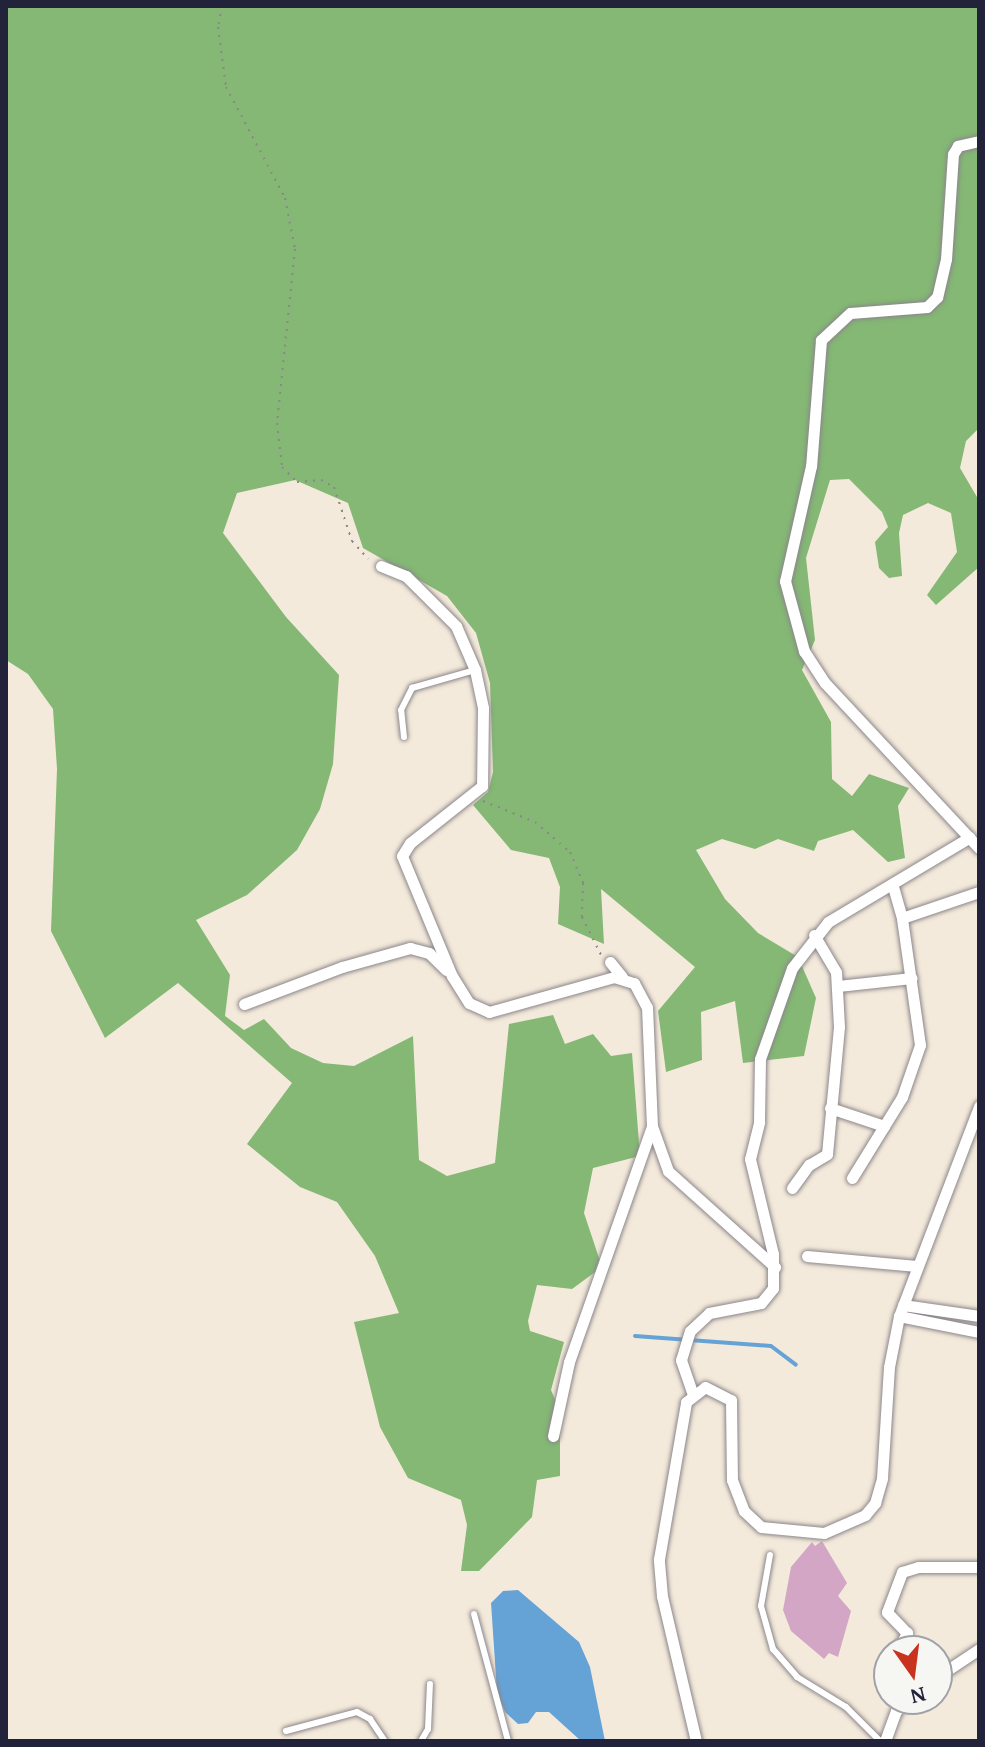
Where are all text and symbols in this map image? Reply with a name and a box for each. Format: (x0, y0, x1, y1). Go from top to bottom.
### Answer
north arrow (873, 1635, 953, 1715)
text: N (907, 1679, 929, 1714)

